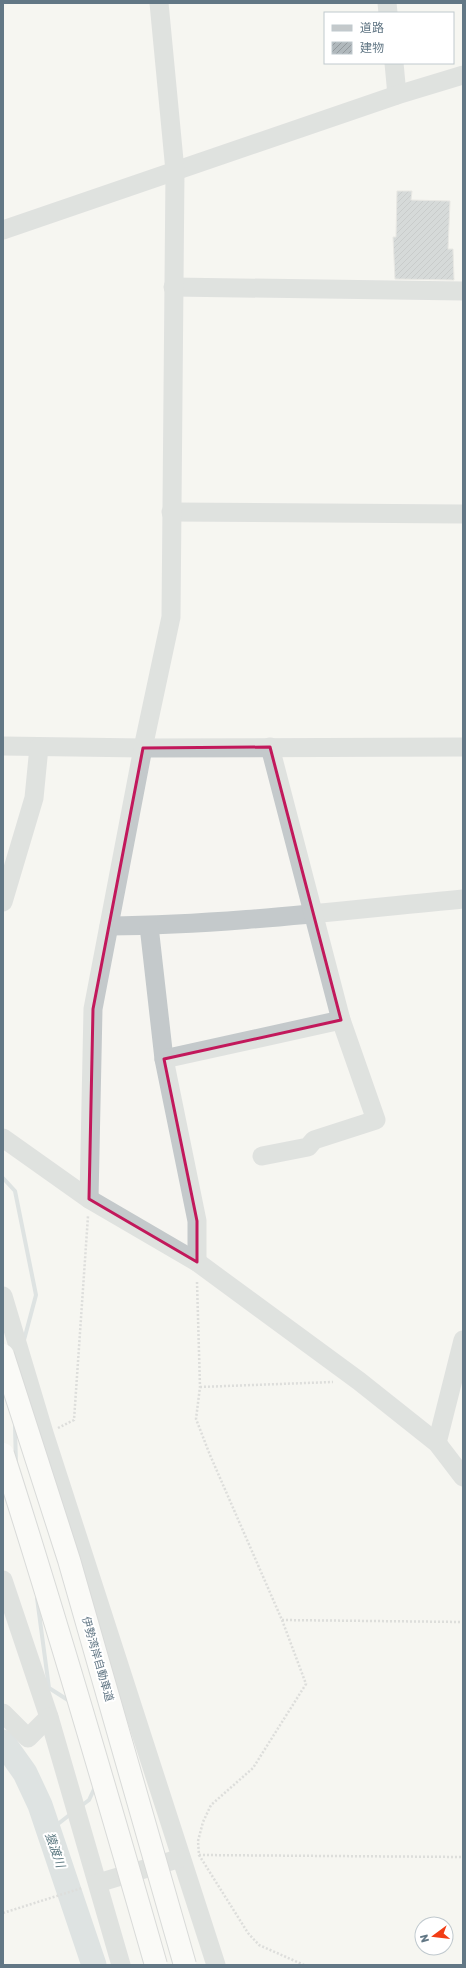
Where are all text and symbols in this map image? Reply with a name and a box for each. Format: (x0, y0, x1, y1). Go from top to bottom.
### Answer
legend (324, 12, 454, 64)
text: 道路 (360, 21, 384, 35)
text: 建物 (360, 41, 384, 55)
street label: 伊勢湾岸自動車道 (79, 1615, 116, 1703)
water label: 猿渡川 (43, 1831, 68, 1871)
north arrow (414, 1916, 454, 1956)
text: N (417, 1933, 432, 1944)

